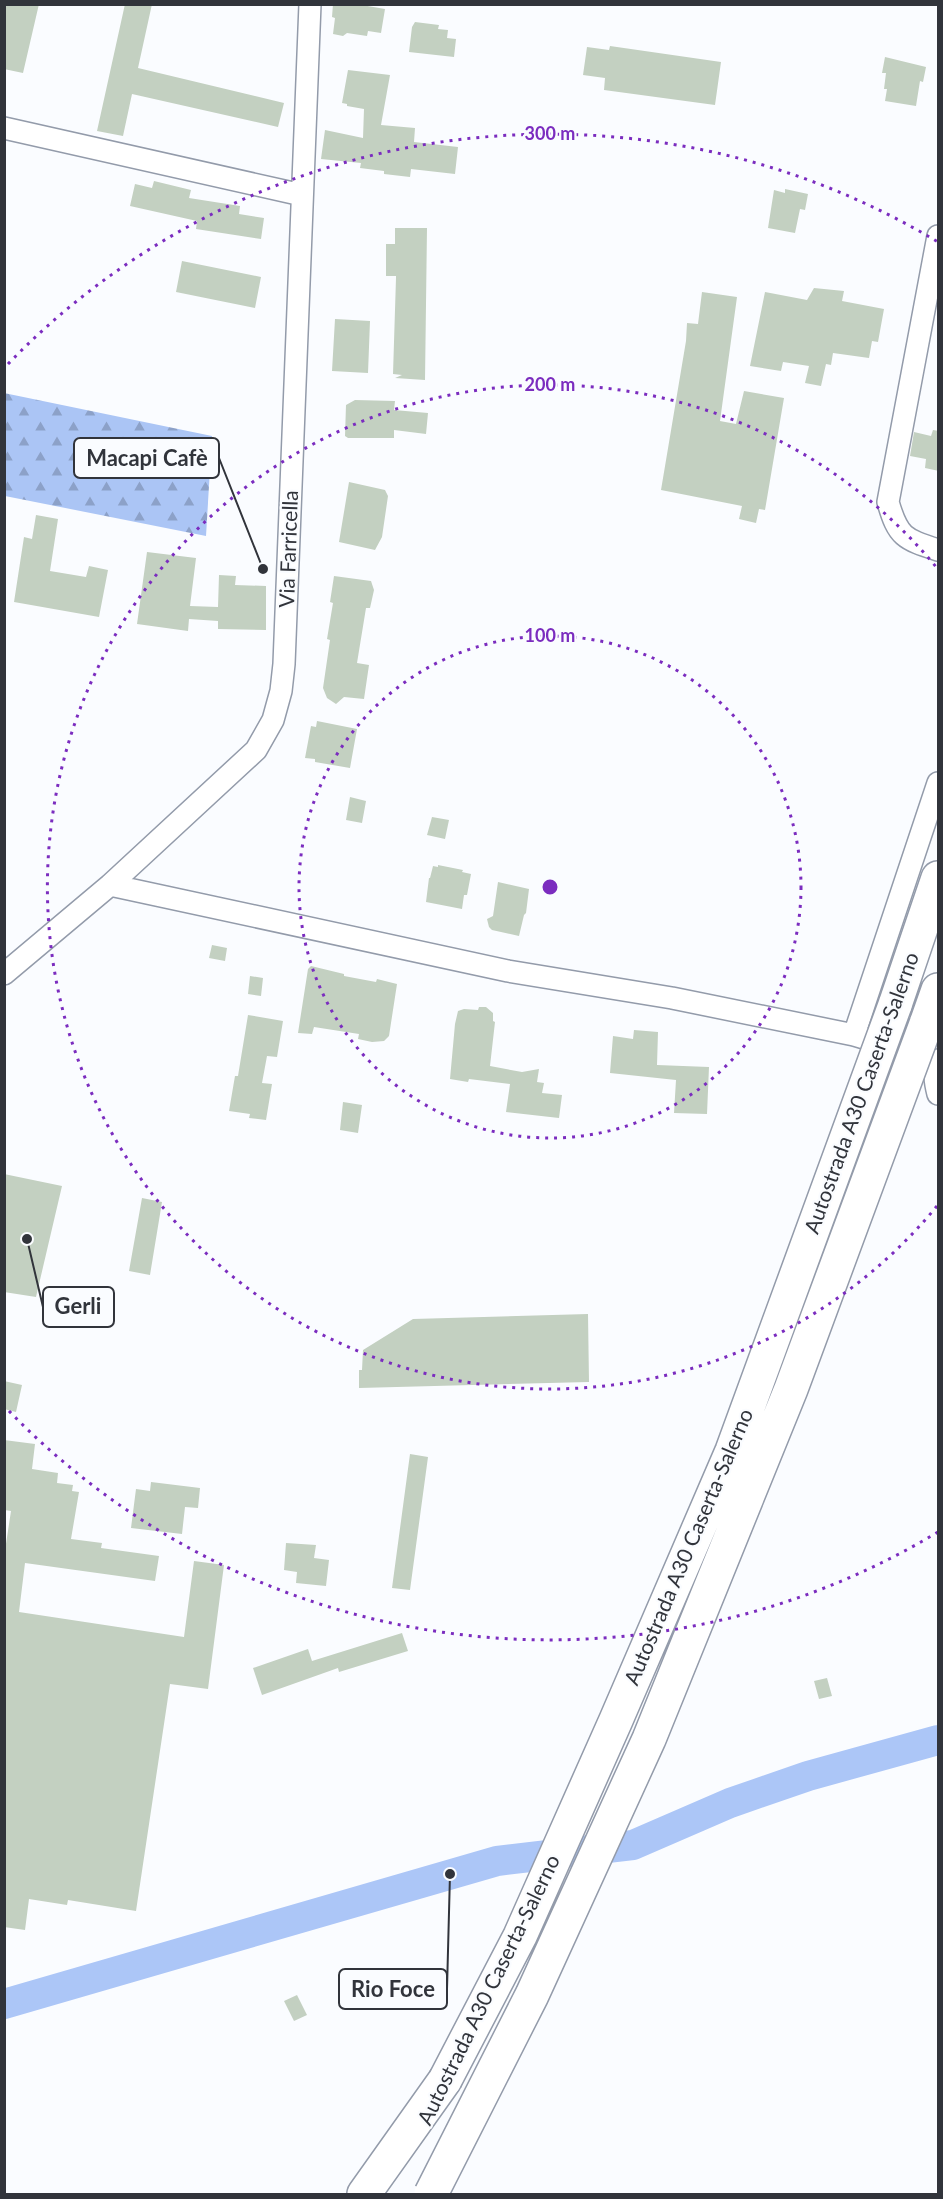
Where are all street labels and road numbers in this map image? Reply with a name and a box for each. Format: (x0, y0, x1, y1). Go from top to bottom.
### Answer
street label: Via Farricella (273, 490, 302, 608)
street label: Autostrada A30 Caserta-Salerno (798, 948, 923, 1237)
street label: Autostrada A30 Caserta-Salerno (618, 1405, 757, 1688)
street label: Autostrada A30 Caserta-Salerno (411, 1850, 564, 2129)

